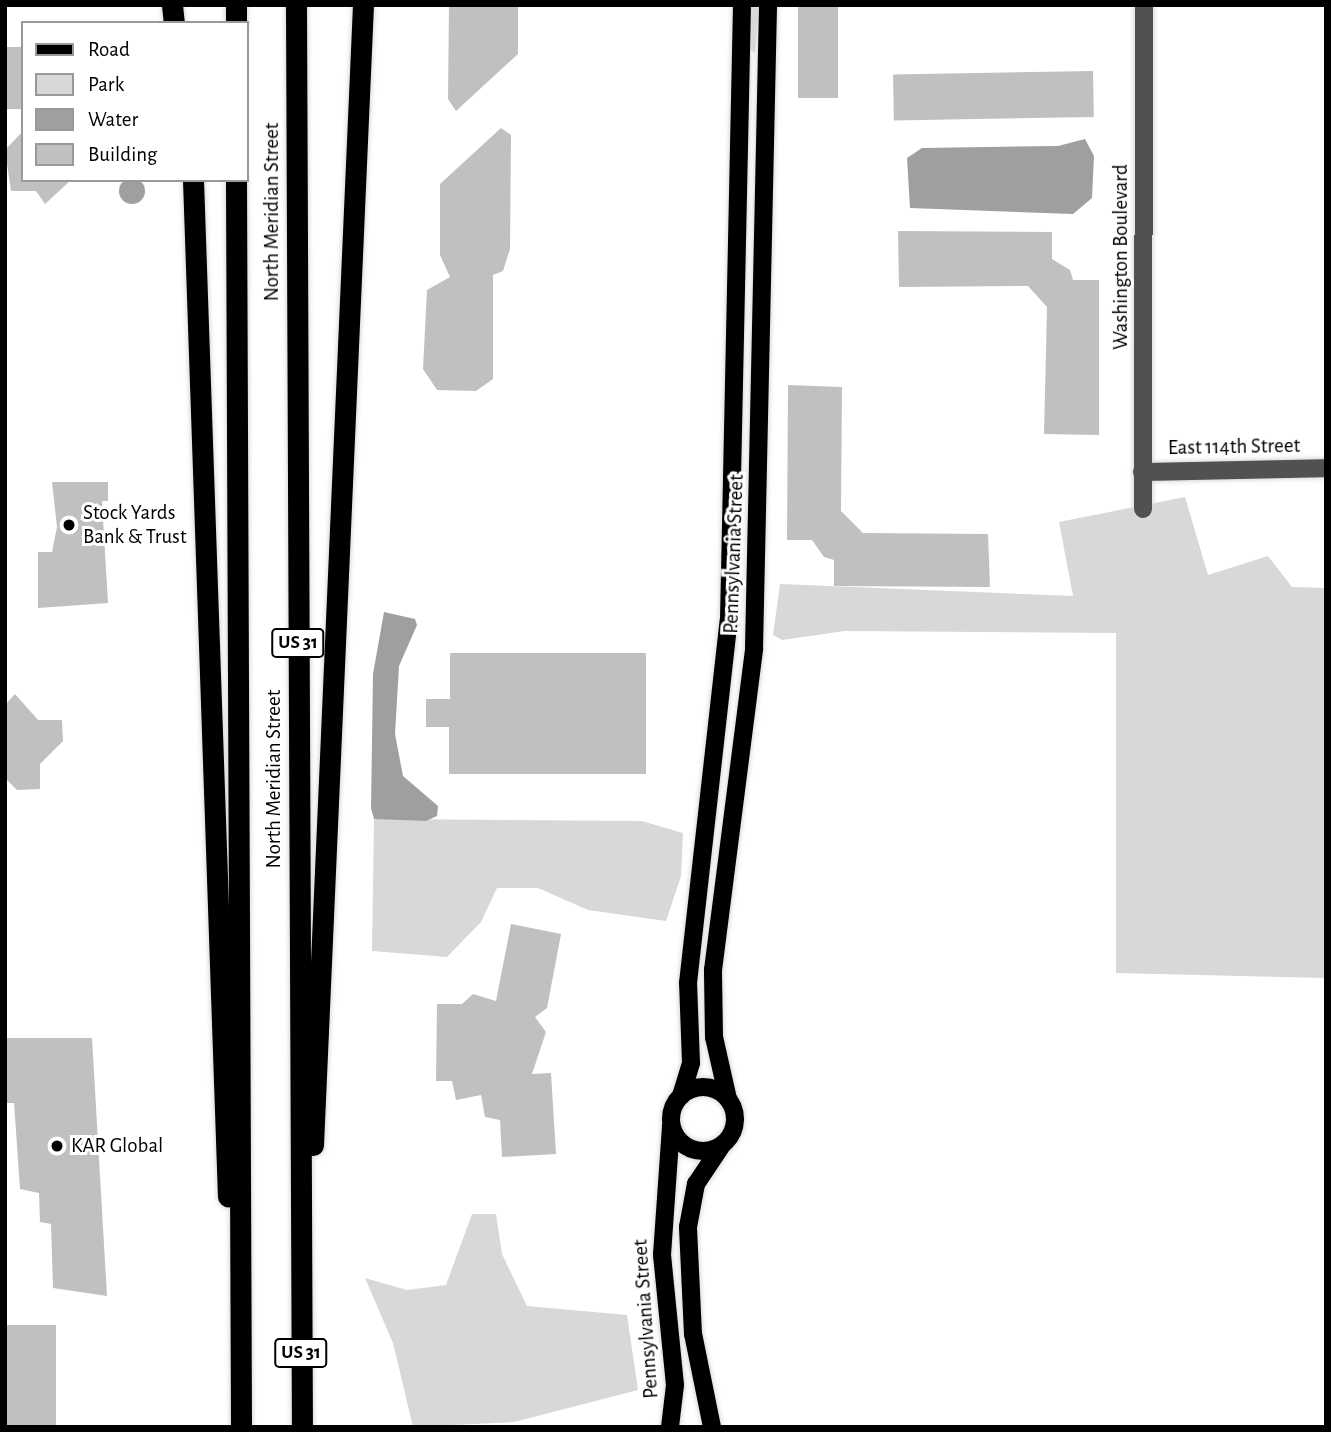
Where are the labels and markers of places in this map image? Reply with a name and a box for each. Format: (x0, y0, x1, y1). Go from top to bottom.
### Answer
place label: Stock Yards Bank & Trust (83, 500, 187, 550)
marker: Stock Yards Bank & Trust (61, 517, 77, 533)
place label: KAR Global (71, 1133, 163, 1159)
marker: KAR Global (49, 1138, 65, 1154)

